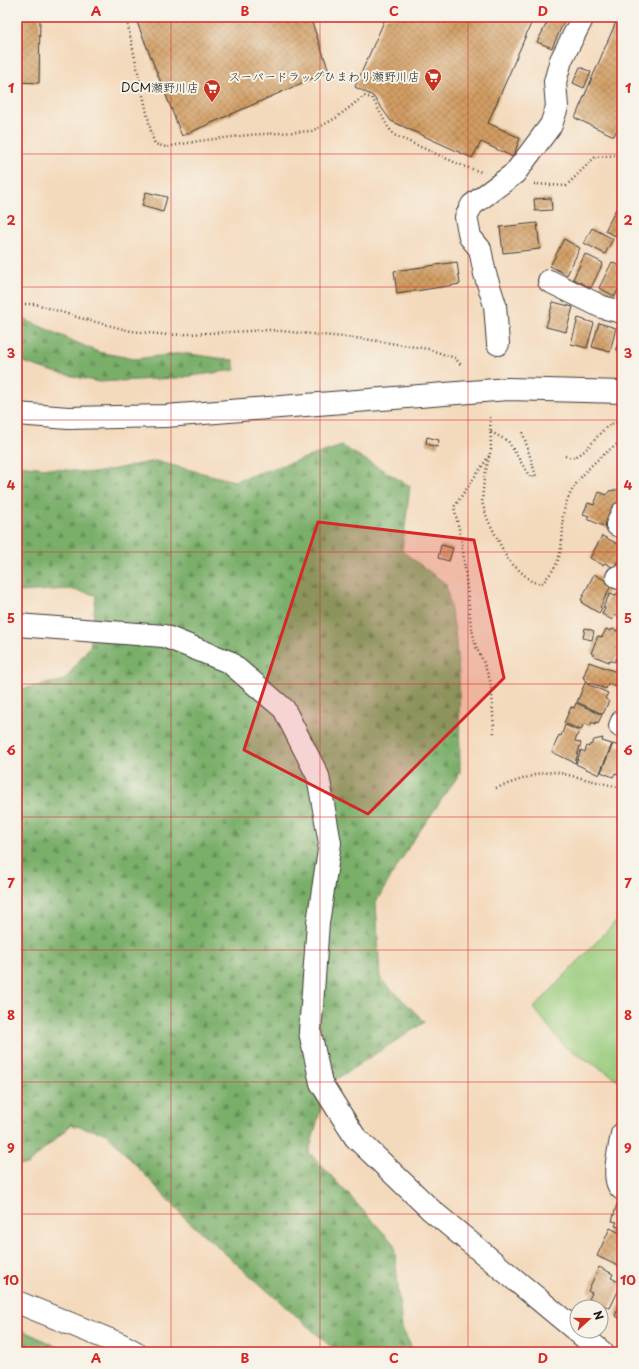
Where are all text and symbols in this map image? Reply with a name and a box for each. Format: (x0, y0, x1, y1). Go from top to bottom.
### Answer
text: A (91, 1, 101, 20)
text: B (241, 1, 250, 20)
text: C (389, 1, 399, 20)
text: D (538, 1, 548, 20)
place label: スーパードラッグひまわり瀬野川店 (228, 67, 420, 85)
supermarket icon: スーパードラッグひまわり瀬野川店 (423, 67, 443, 92)
text: 1 (8, 78, 14, 97)
place label: DCM瀬野川店 (121, 78, 199, 96)
supermarket icon: DCM瀬野川店 (202, 78, 222, 103)
text: 1 (625, 78, 631, 97)
text: 2 (6, 210, 16, 229)
text: 2 (623, 210, 633, 229)
text: 3 (7, 343, 16, 362)
text: 3 (624, 343, 633, 362)
text: 4 (7, 475, 16, 494)
text: 4 (624, 475, 633, 494)
text: 5 (7, 608, 15, 627)
text: 5 (624, 608, 632, 627)
text: 6 (6, 740, 16, 759)
text: 6 (623, 740, 633, 759)
text: 7 (7, 873, 15, 892)
text: 7 (624, 873, 632, 892)
text: 8 (7, 1005, 15, 1024)
text: 8 (624, 1005, 632, 1024)
text: 9 (7, 1138, 15, 1157)
text: 9 (624, 1138, 632, 1157)
text: 10 (3, 1270, 19, 1289)
text: 10 (620, 1270, 636, 1289)
north arrow (569, 1299, 609, 1339)
text: N (589, 1308, 608, 1323)
text: A (91, 1348, 101, 1367)
text: B (241, 1348, 250, 1367)
text: C (389, 1348, 399, 1367)
text: D (538, 1348, 548, 1367)

